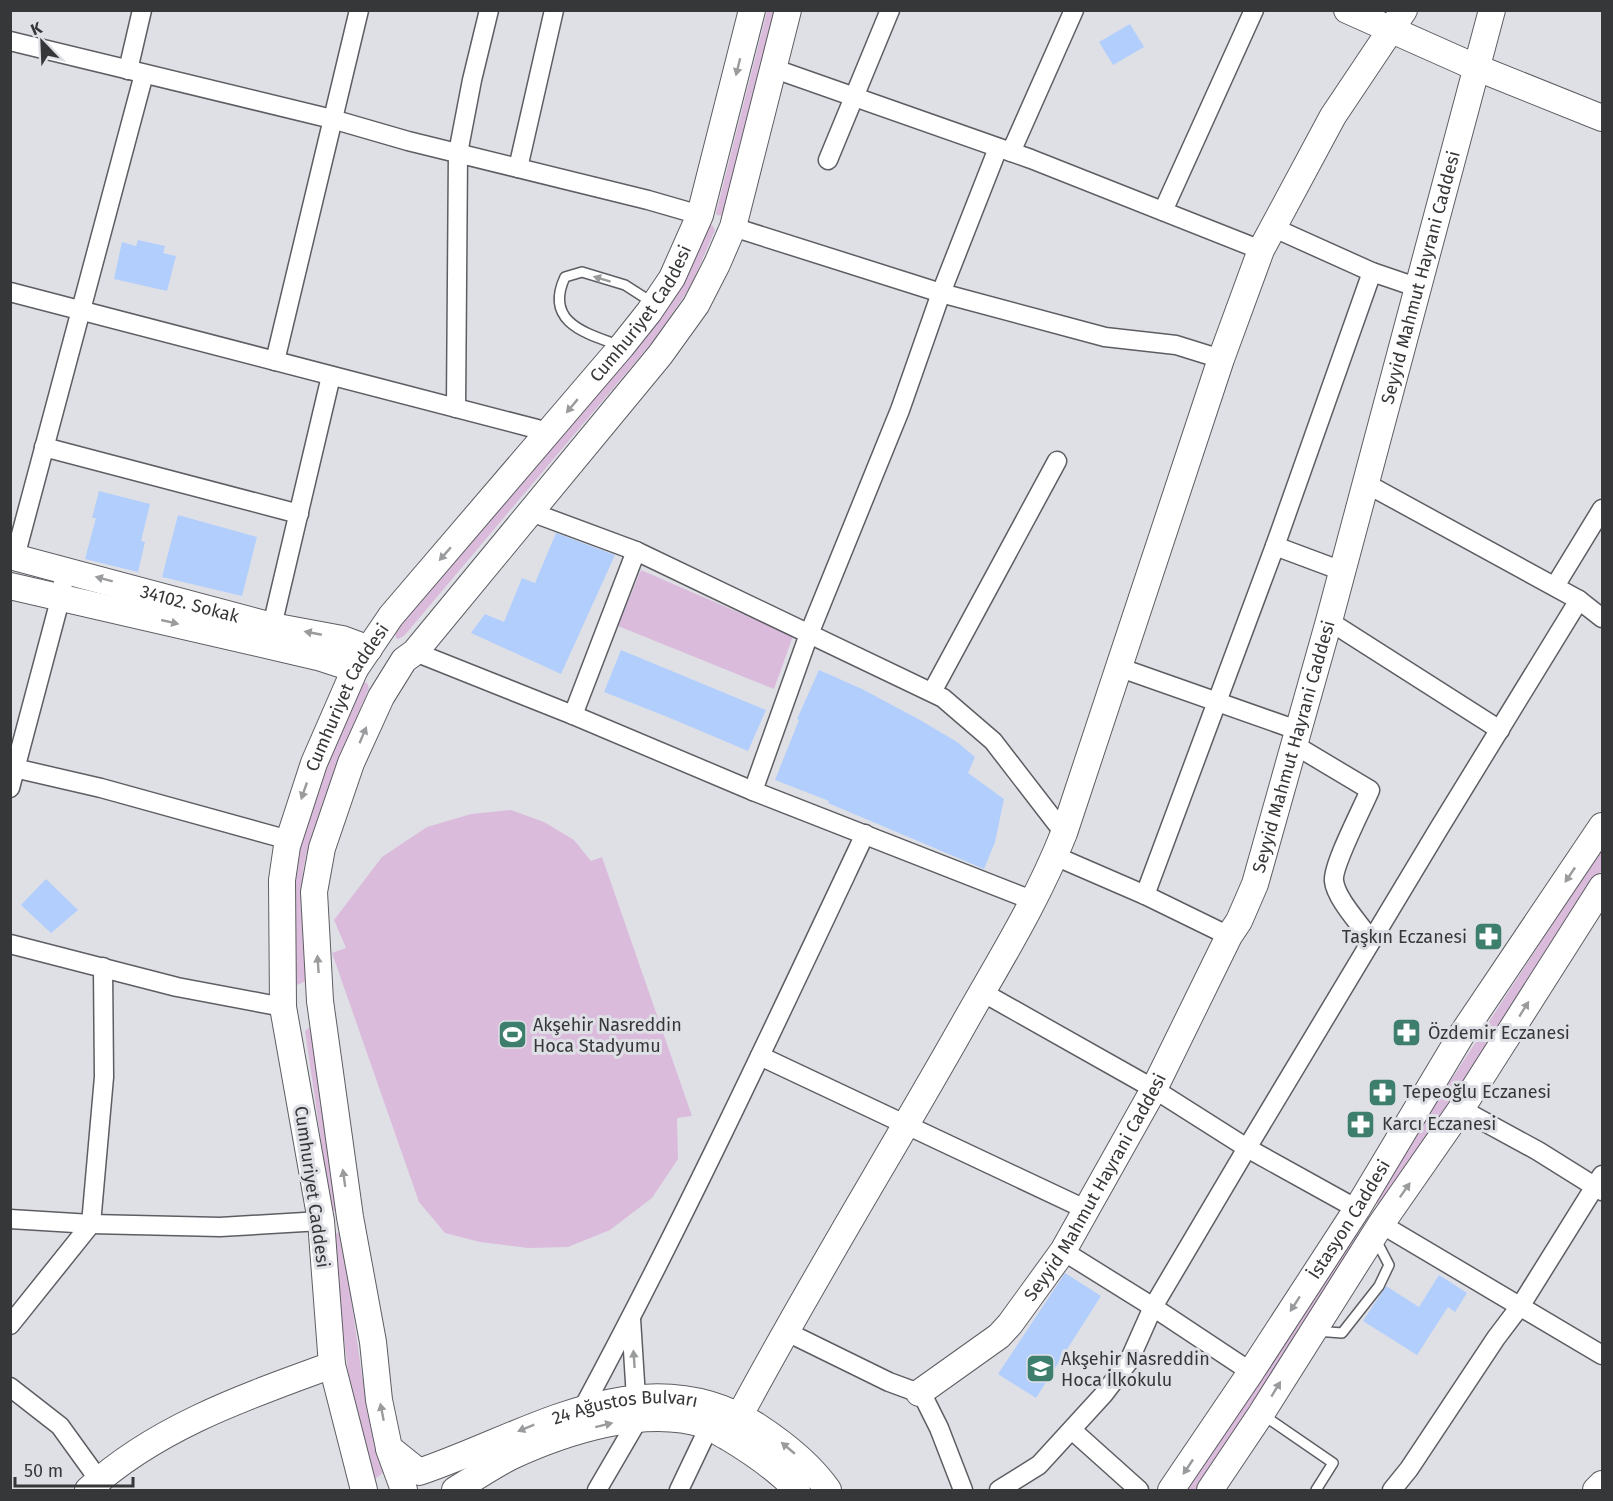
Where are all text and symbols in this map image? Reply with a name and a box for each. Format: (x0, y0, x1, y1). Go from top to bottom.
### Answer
north arrow (12, 12, 72, 72)
text: K (28, 18, 46, 39)
one-way arrow (732, 58, 742, 76)
street label: Seyyid Mahmut Hayrani Caddesi (1376, 148, 1465, 407)
street label: Cumhuriyet Caddesi (585, 242, 696, 387)
one-way arrow (593, 274, 611, 283)
one-way arrow (565, 398, 578, 414)
one-way arrow (438, 546, 451, 562)
one-way arrow (94, 574, 113, 584)
street label: 34102. Sokak (138, 580, 242, 628)
one-way arrow (161, 618, 180, 627)
street label: Seyyid Mahmut Hayrani Caddesi (1248, 618, 1340, 875)
street label: Cumhuriyet Caddesi (301, 619, 394, 774)
one-way arrow (303, 628, 322, 637)
one-way arrow (358, 726, 368, 744)
one-way arrow (298, 782, 308, 800)
one-way arrow (1564, 866, 1576, 882)
pharmacy icon: Taşkın Eczanesi (1472, 921, 1504, 953)
place label: Taşkın Eczanesi (1342, 926, 1467, 948)
one-way arrow (313, 955, 322, 974)
one-way arrow (1518, 1001, 1529, 1018)
place label: Akşehir Nasreddin Hoca Stadyumu (533, 1014, 682, 1057)
pharmacy icon: Özdemir Eczanesi (1391, 1017, 1423, 1049)
sports icon: Akşehir Nasreddin Hoca Stadyumu (496, 1019, 528, 1051)
place label: Özdemir Eczanesi (1428, 1022, 1570, 1044)
street label: Seyyid Mahmut Hayrani Caddesi (1019, 1070, 1171, 1305)
pharmacy icon: Tepeoğlu Eczanesi (1366, 1076, 1398, 1108)
place label: Tepeoğlu Eczanesi (1403, 1081, 1551, 1103)
street label: Cumhuriyet Caddesi (290, 1105, 334, 1269)
pharmacy icon: Karcı Eczanesi (1345, 1108, 1377, 1140)
place label: Karcı Eczanesi (1382, 1113, 1496, 1135)
street label: İstasyon Caddesi (1303, 1156, 1395, 1283)
one-way arrow (340, 1169, 349, 1188)
one-way arrow (1399, 1182, 1411, 1198)
one-way arrow (1290, 1296, 1301, 1312)
place label: Akşehir Nasreddin Hoca İlkokulu (1061, 1348, 1210, 1391)
one-way arrow (629, 1349, 638, 1368)
school or university icon: Akşehir Nasreddin Hoca İlkokulu (1024, 1353, 1056, 1385)
one-way arrow (1271, 1381, 1282, 1397)
street label: 24 Ağustos Bulvarı (549, 1386, 700, 1429)
one-way arrow (376, 1403, 386, 1422)
one-way arrow (595, 1420, 613, 1430)
one-way arrow (517, 1423, 535, 1433)
one-way arrow (781, 1442, 796, 1455)
scale bar (15, 1450, 134, 1488)
one-way arrow (1182, 1458, 1194, 1474)
text: 50 m (24, 1460, 63, 1482)

